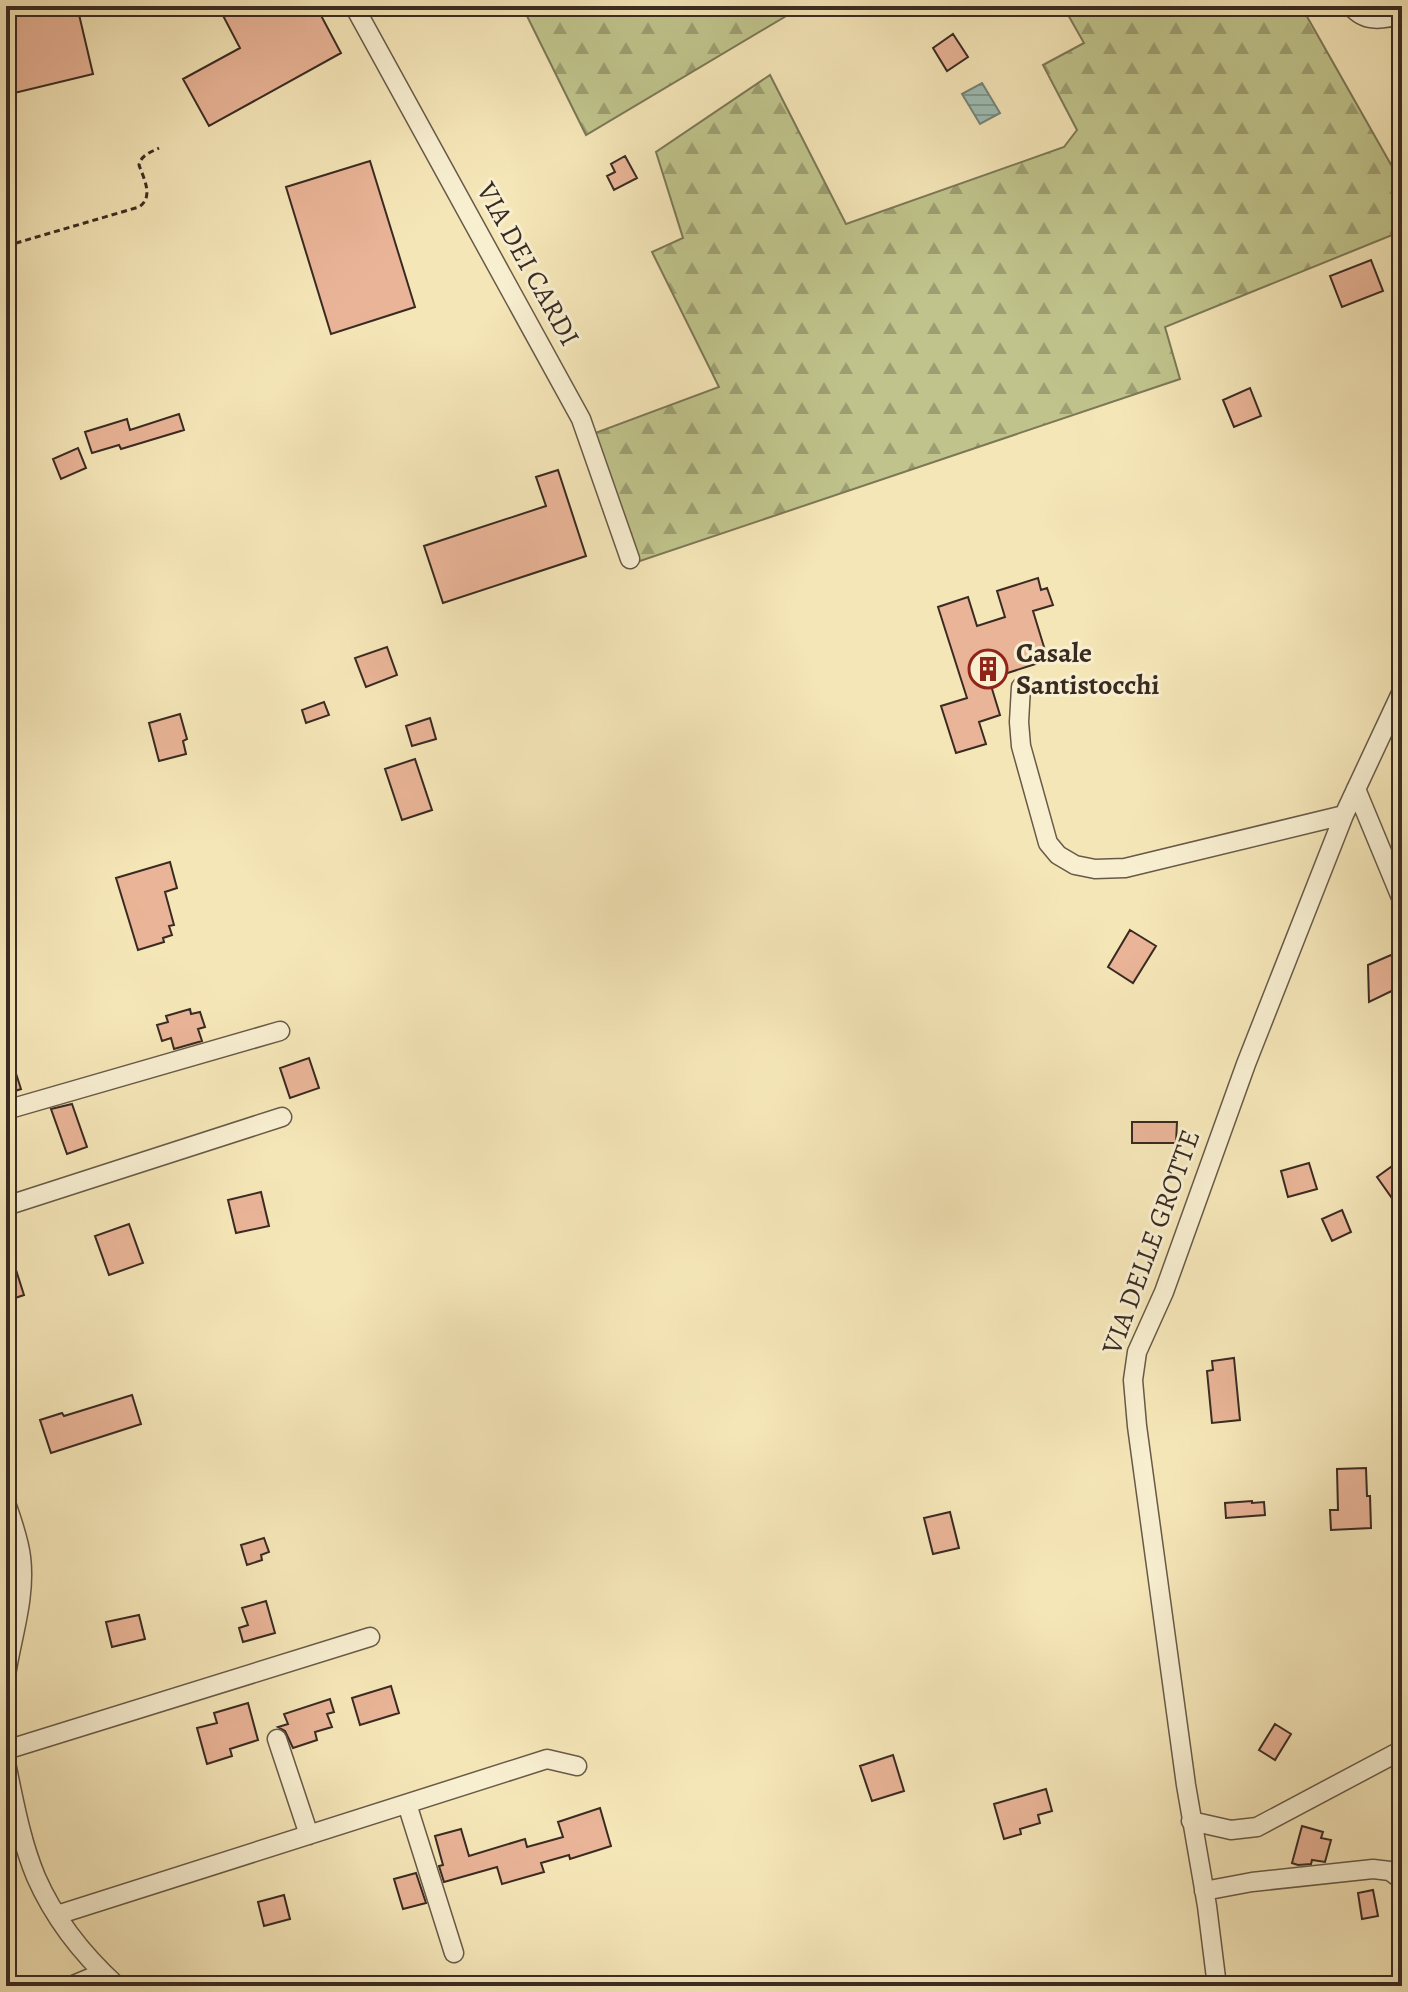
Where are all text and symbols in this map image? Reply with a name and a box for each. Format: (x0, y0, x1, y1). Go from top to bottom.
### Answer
street label: VIA DEI CARDI (467, 175, 589, 353)
place label: Casale Santistocchi (1016, 634, 1160, 704)
building icon: Casale Santistocchi (967, 648, 1009, 690)
street label: VIA DELLE GROTTE (1092, 1124, 1209, 1360)

